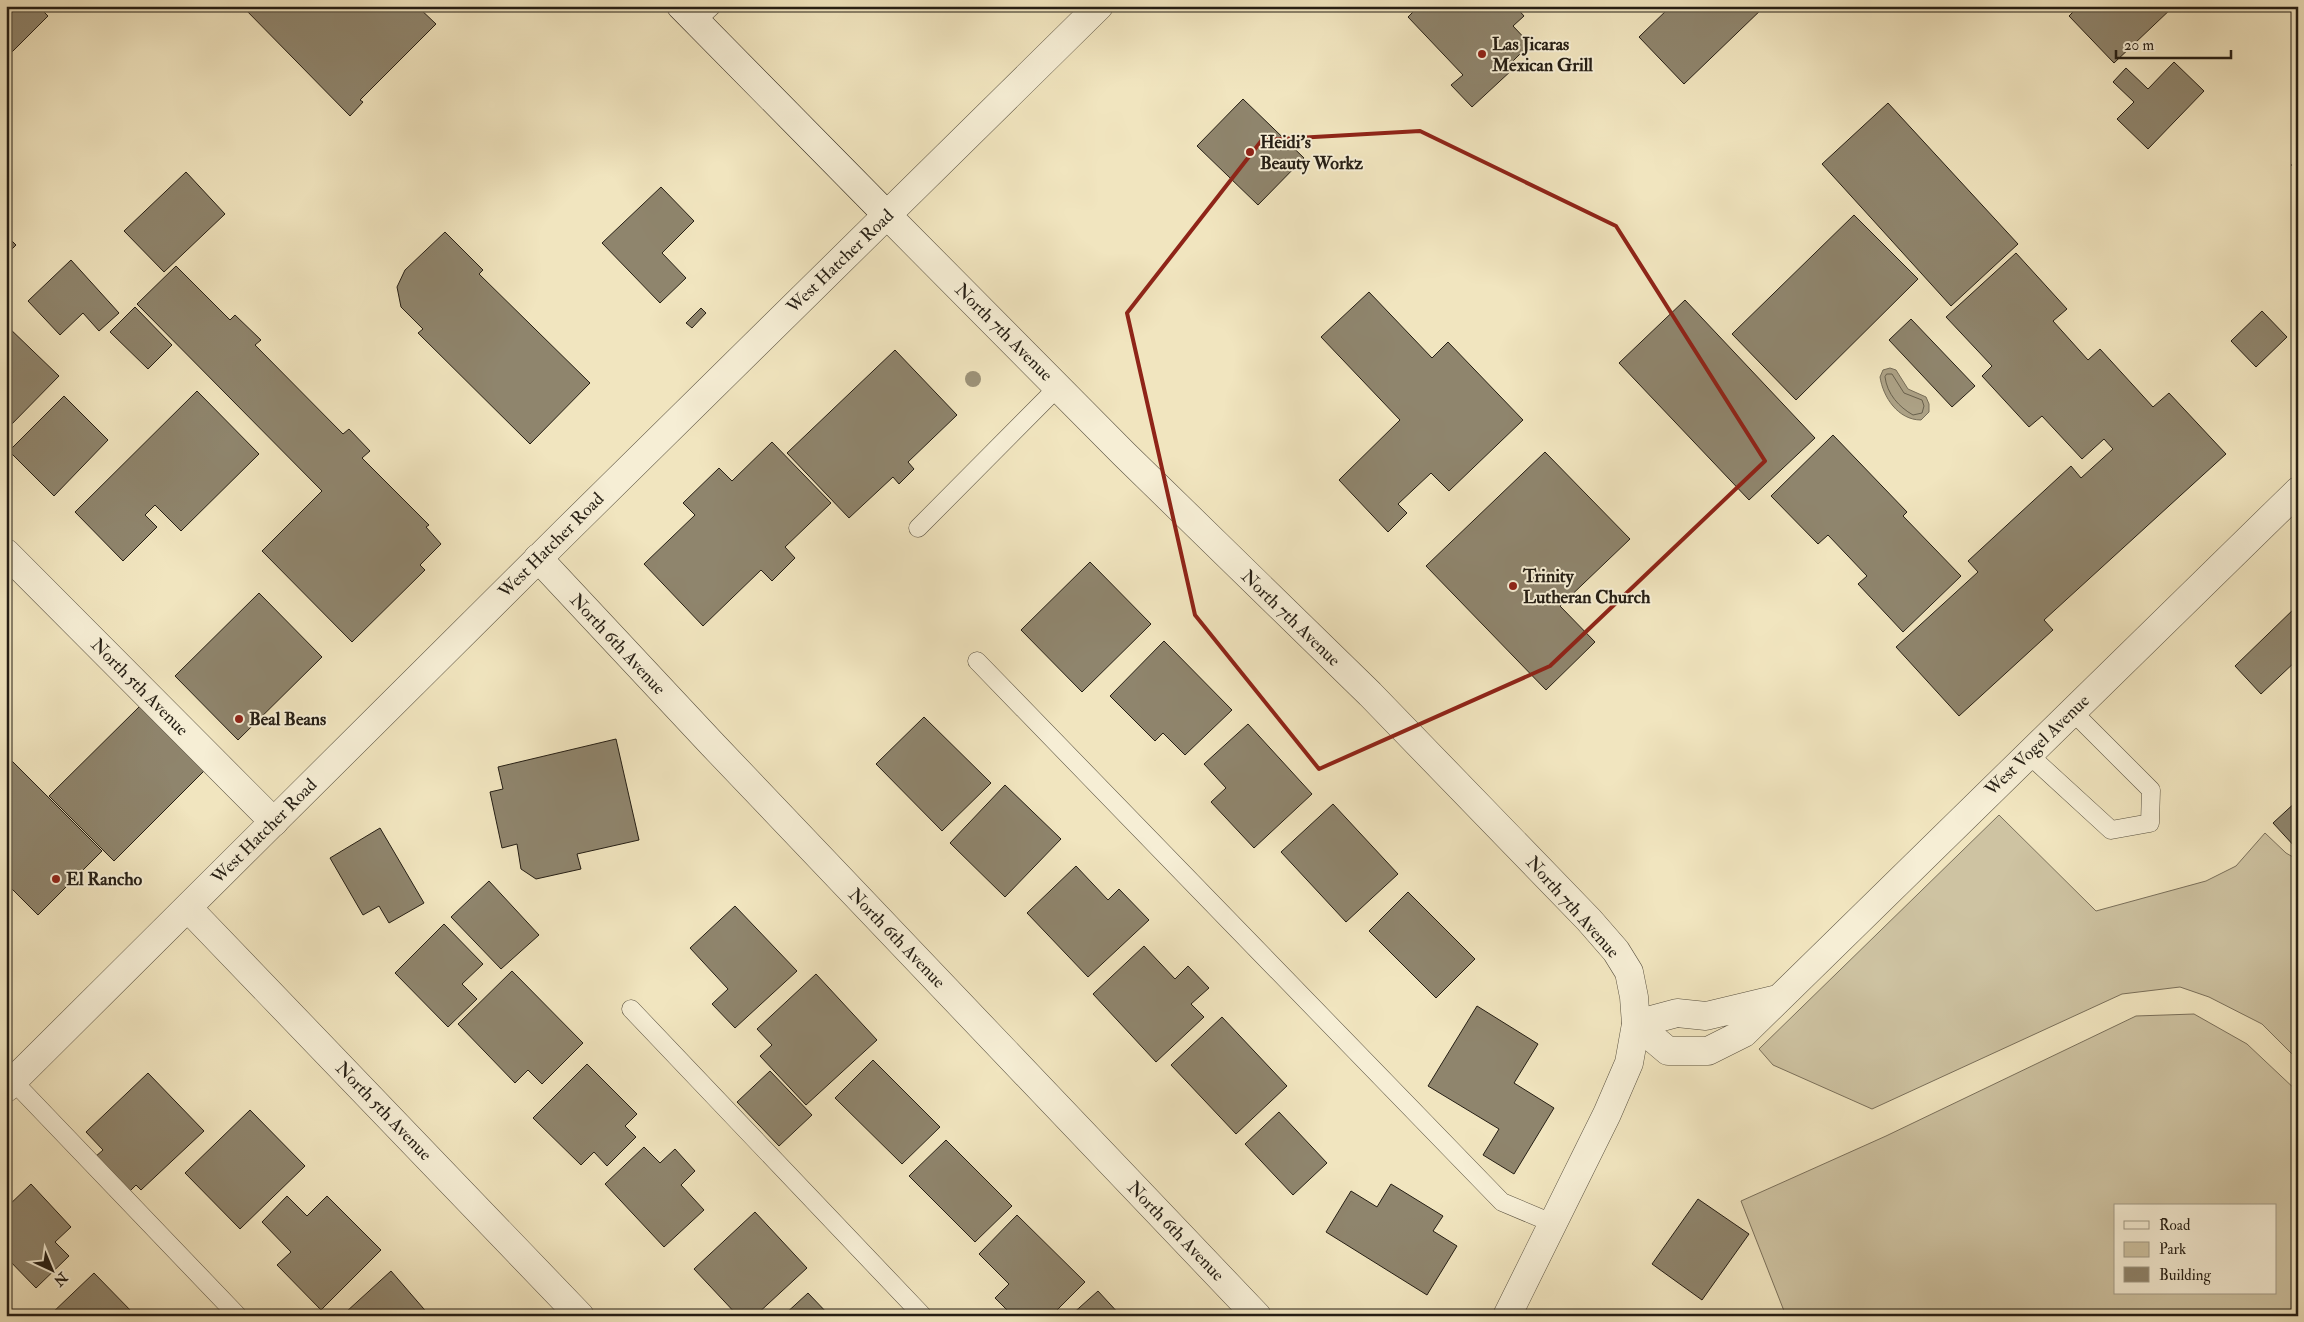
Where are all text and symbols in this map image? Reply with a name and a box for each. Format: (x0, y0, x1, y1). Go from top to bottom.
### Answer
scale bar (2116, 28, 2232, 60)
place label: Las Jicaras Mexican Grill (1491, 33, 1593, 77)
text: 20 m (2124, 36, 2154, 55)
marker: Las Jicaras Mexican Grill (1476, 48, 1488, 60)
place label: Heidi's Beauty Workz (1260, 131, 1363, 175)
marker: Heidi's Beauty Workz (1244, 146, 1256, 158)
street label: West Hatcher Road (781, 204, 899, 319)
street label: North 7th Avenue (950, 278, 1058, 387)
street label: West Hatcher Road (493, 488, 609, 604)
street label: North 7th Avenue (1236, 565, 1346, 672)
place label: Trinity Lutheran Church (1522, 565, 1651, 609)
marker: Trinity Lutheran Church (1507, 580, 1519, 592)
street label: North 6th Avenue (565, 589, 671, 700)
street label: North 5th Avenue (86, 634, 194, 742)
street label: West Vogel Avenue (1979, 689, 2095, 802)
place label: Beal Beans (249, 708, 326, 731)
marker: Beal Beans (233, 713, 245, 725)
street label: West Hatcher Road (206, 774, 322, 890)
street label: North 7th Avenue (1521, 851, 1625, 964)
place label: El Rancho (66, 868, 143, 891)
marker: El Rancho (50, 873, 62, 885)
street label: North 6th Avenue (843, 883, 951, 994)
street label: North 5th Avenue (330, 1057, 437, 1166)
street label: North 6th Avenue (1122, 1176, 1230, 1287)
legend (2114, 1204, 2276, 1294)
text: Road (2159, 1216, 2191, 1235)
text: Park (2159, 1240, 2186, 1259)
north arrow (28, 1244, 78, 1294)
text: Building (2159, 1266, 2211, 1285)
text: N (50, 1268, 72, 1290)

